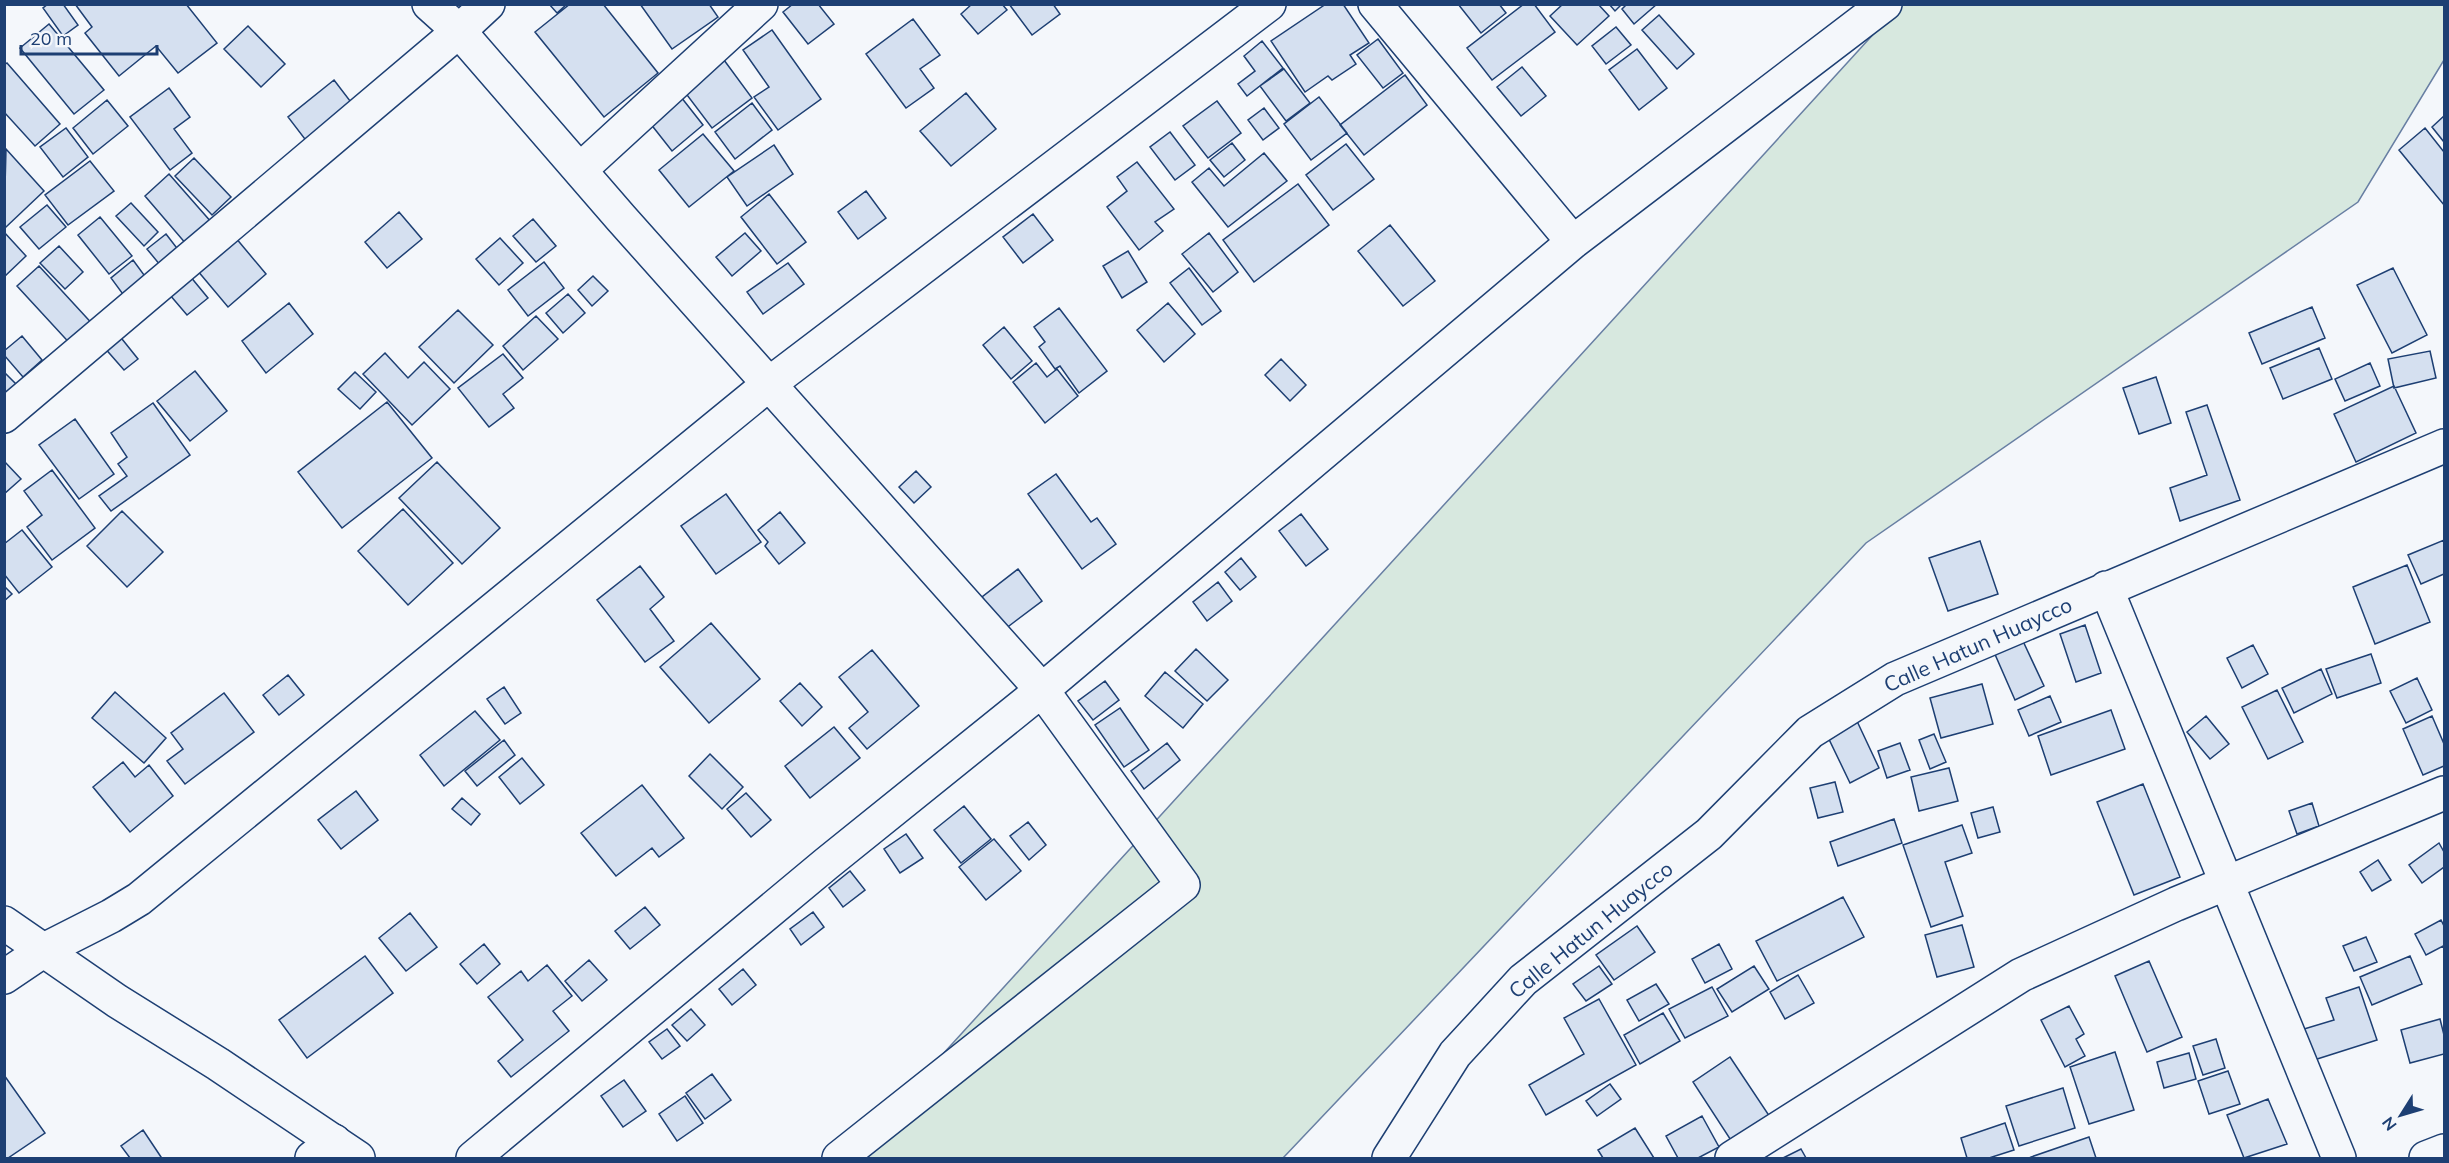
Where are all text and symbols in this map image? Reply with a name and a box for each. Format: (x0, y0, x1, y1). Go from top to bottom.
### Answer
scale bar (21, 18, 158, 56)
text: 20 m (30, 27, 72, 50)
street label: Calle Hatun Huaycco (1879, 591, 2076, 697)
street label: Calle Hatun Huaycco (1503, 855, 1678, 1003)
north arrow (2371, 1085, 2431, 1145)
text: N (2377, 1113, 2401, 1135)

